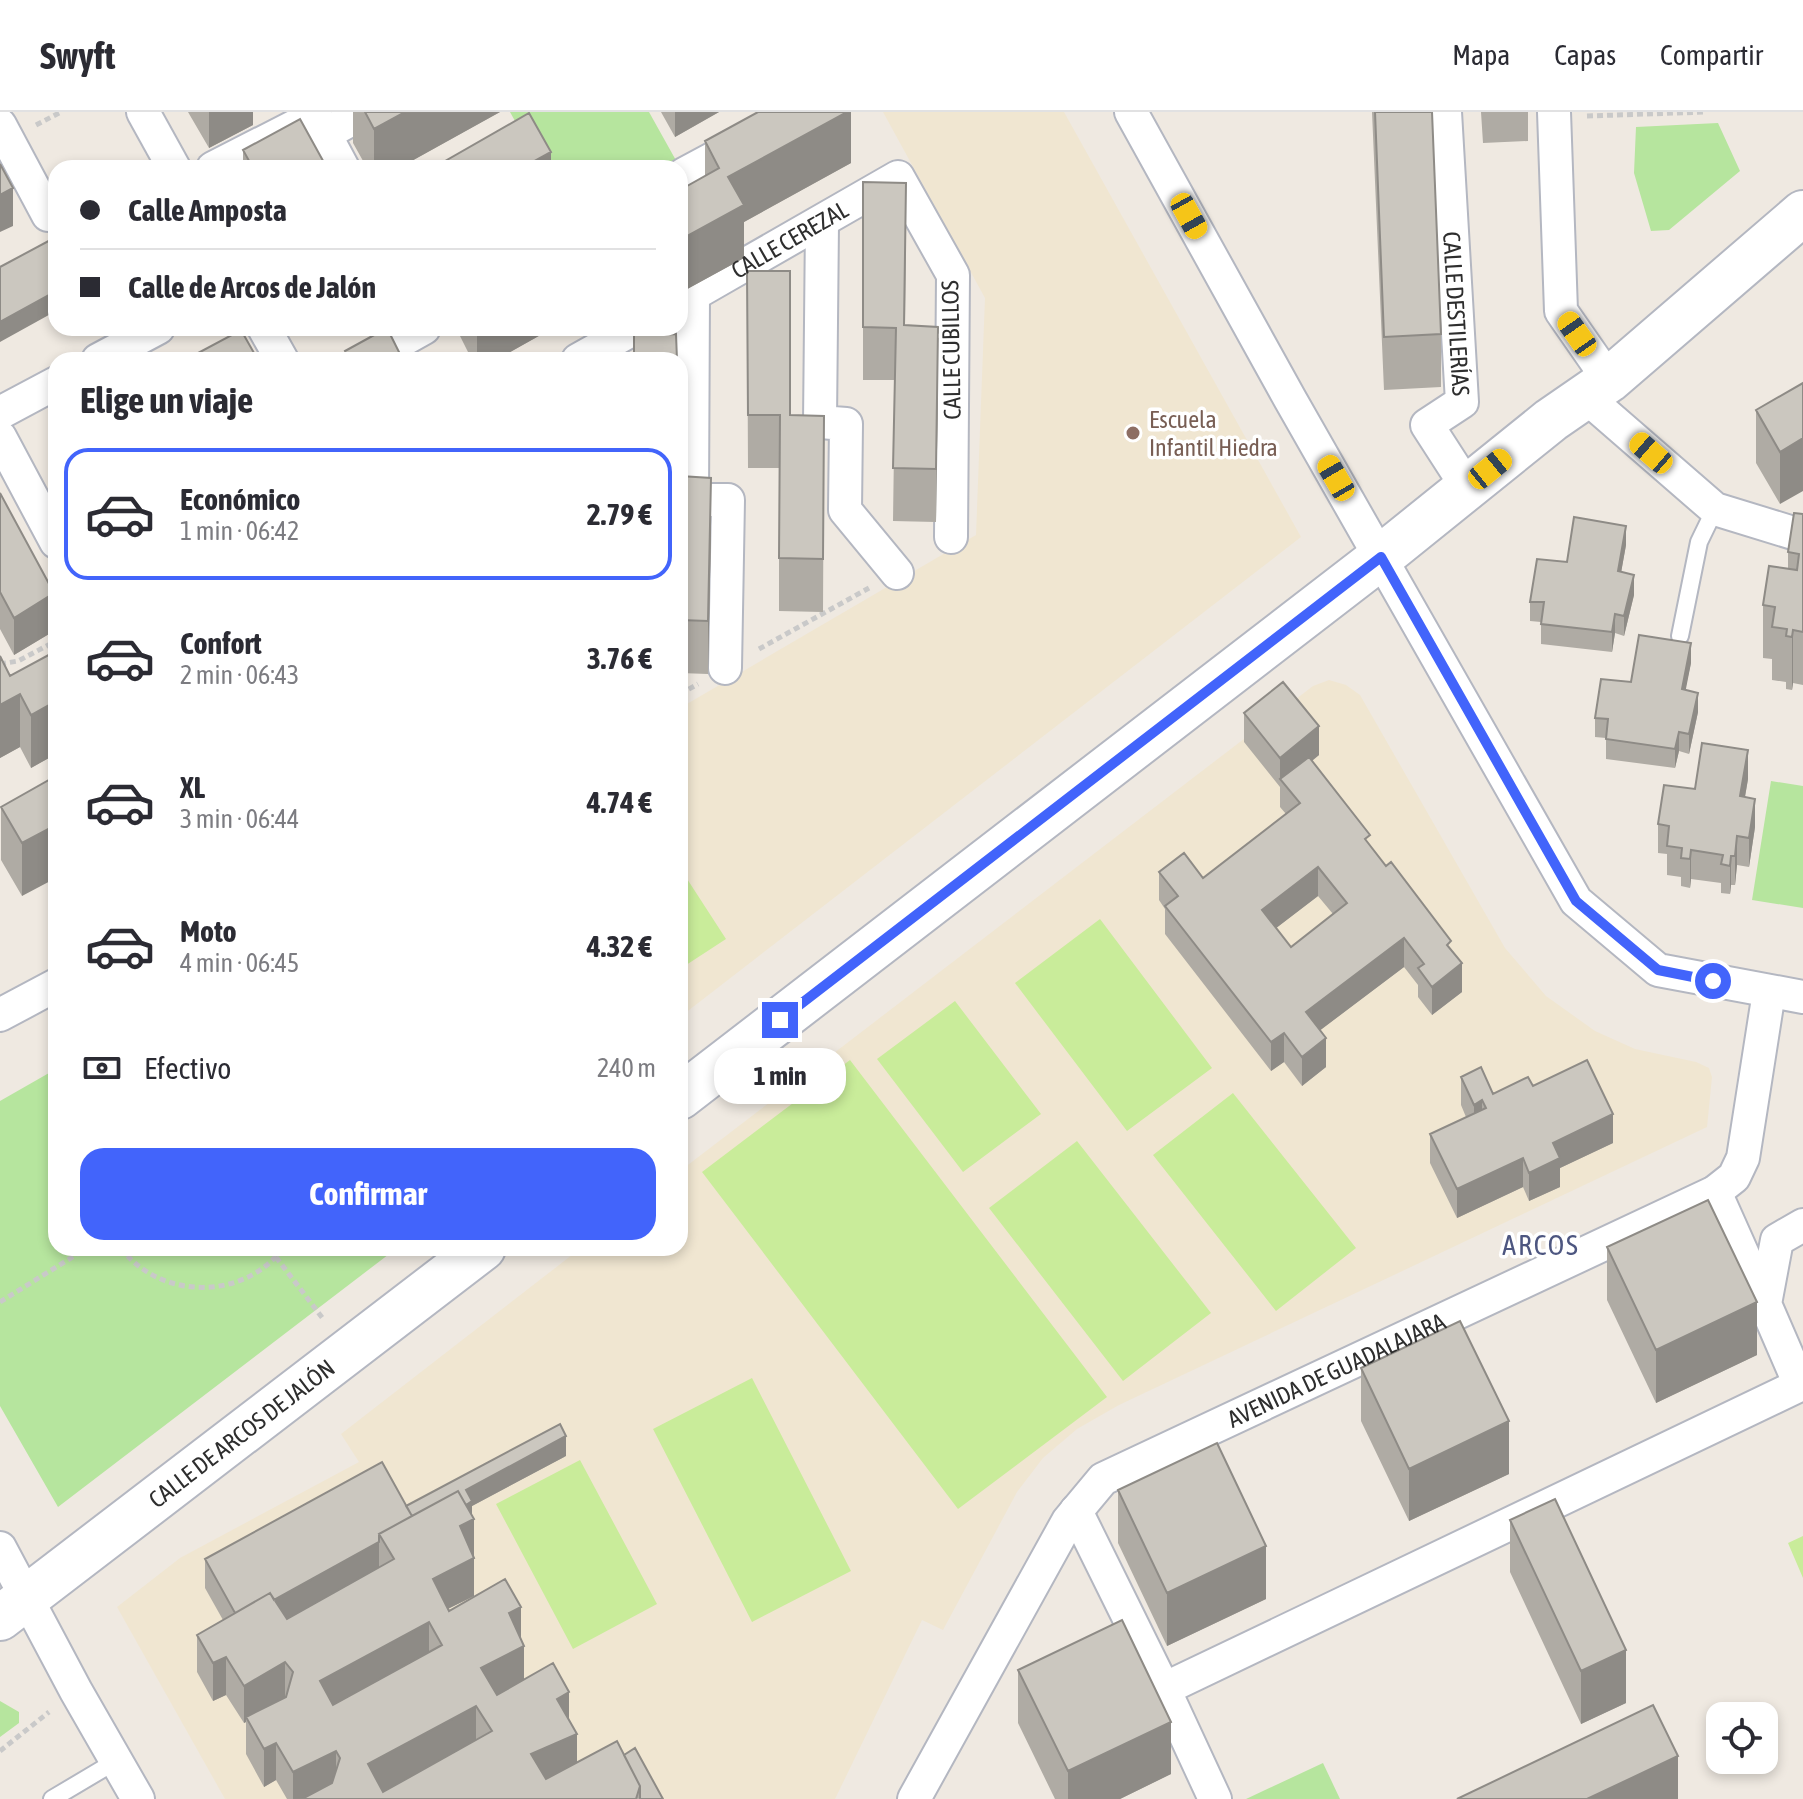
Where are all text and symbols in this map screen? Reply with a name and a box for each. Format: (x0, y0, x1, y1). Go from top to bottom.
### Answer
text: Swyft (40, 34, 115, 77)
text: Mapa (1452, 39, 1510, 71)
text: Capas (1554, 39, 1616, 71)
text: Compartir (1660, 39, 1763, 71)
car (1167, 189, 1211, 243)
text: Calle Amposta (128, 193, 287, 227)
street label: CALLE CEREZAL (726, 195, 853, 283)
street label: CALLE DESTILERÍAS (1439, 231, 1475, 397)
text: Calle de Arcos de Jalón (128, 270, 376, 304)
street label: CALLE CUBILLOS (936, 280, 966, 420)
car (1553, 307, 1601, 361)
text: Elige un viaje (80, 379, 253, 421)
place label: Escuela Infantil Hiedra (1149, 406, 1278, 461)
marker: Escuela Infantil Hiedra (1124, 424, 1142, 442)
car (1625, 428, 1677, 478)
car (1464, 445, 1516, 493)
car (1314, 451, 1358, 505)
icon: car (84, 478, 156, 550)
text: Económico (180, 482, 300, 516)
text: 2.79 € (587, 497, 652, 531)
text: 1 min · 06:42 (180, 516, 299, 546)
icon: car (84, 622, 156, 694)
text: Confort (180, 626, 262, 660)
text: 3.76 € (587, 641, 652, 675)
text: 2 min · 06:43 (180, 660, 299, 690)
icon: car (84, 766, 156, 838)
text: XL (180, 770, 205, 804)
text: 4.74 € (587, 785, 652, 819)
text: 3 min · 06:44 (180, 804, 299, 834)
icon: car (84, 910, 156, 982)
text: Moto (180, 914, 237, 948)
text: 4.32 € (587, 929, 652, 963)
text: 4 min · 06:45 (180, 948, 299, 978)
route start (1695, 963, 1731, 999)
route end (762, 1002, 798, 1038)
icon: cash (80, 1046, 124, 1090)
callout: 1 min (714, 1048, 846, 1104)
text: Efectivo (144, 1051, 231, 1085)
text: 240 m (597, 1053, 656, 1083)
text: 1 min (753, 1061, 807, 1091)
button: Confirmar (80, 1148, 656, 1240)
district label: ARCOS (1502, 1229, 1580, 1261)
street label: AVENIDA DE GUADALAJARA (1223, 1307, 1450, 1432)
street label: CALLE DE ARCOS DE JALÓN (143, 1354, 339, 1513)
map controls (1706, 1702, 1778, 1774)
button: locate (1706, 1702, 1778, 1774)

